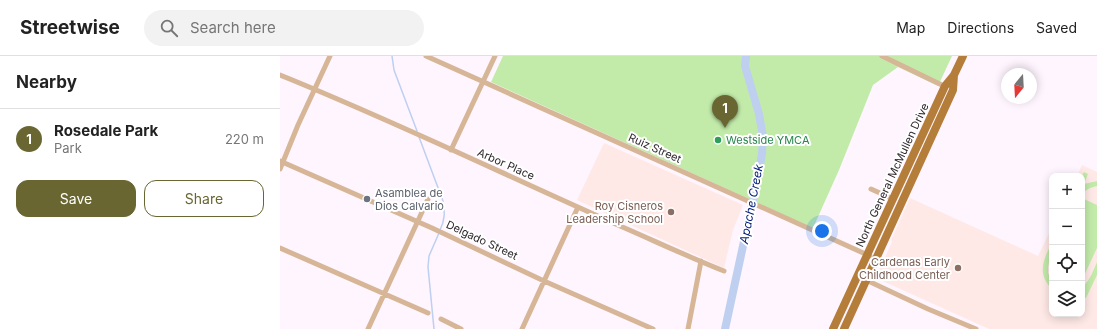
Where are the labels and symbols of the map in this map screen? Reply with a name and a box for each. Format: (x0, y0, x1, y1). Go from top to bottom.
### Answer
north arrow (1001, 68, 1037, 104)
pin: 1 (712, 95, 738, 128)
street label: North General McMullen Drive (852, 101, 932, 249)
street label: Ruiz Street (626, 130, 684, 166)
place label: Westside YMCA (726, 133, 810, 147)
marker: Westside YMCA (713, 135, 723, 145)
street label: Arbor Place (475, 145, 537, 183)
water label: Apache Creek (736, 163, 766, 246)
place label: Asamblea de Dios Calvario (375, 186, 444, 213)
marker: Asamblea de Dios Calvario (362, 194, 372, 204)
place label: Roy Cisneros Leadership School (566, 199, 663, 226)
marker: Roy Cisneros Leadership School (666, 207, 676, 217)
street label: Delgado Street (444, 217, 520, 263)
your location (812, 221, 832, 241)
place label: Cardenas Early Childhood Center (859, 255, 950, 282)
marker: Cardenas Early Childhood Center (953, 263, 963, 273)

